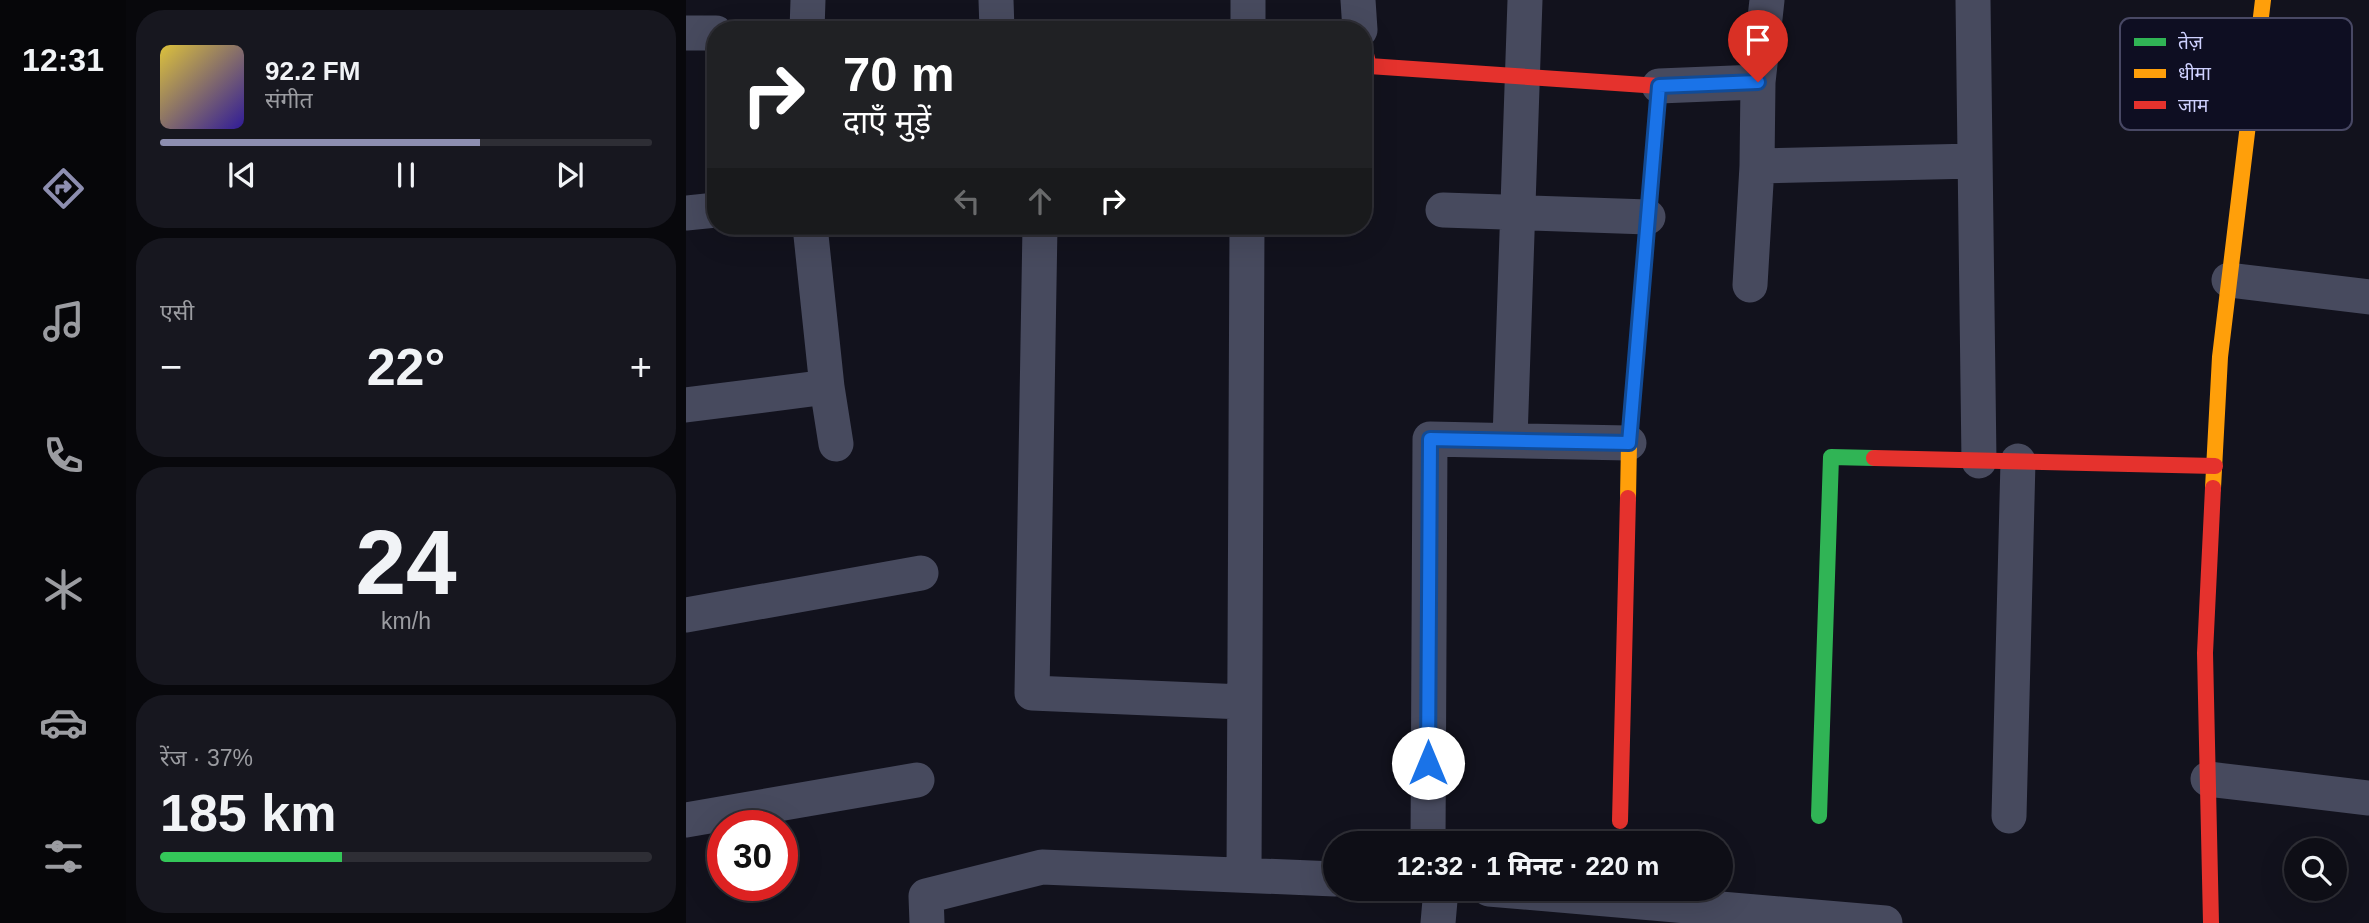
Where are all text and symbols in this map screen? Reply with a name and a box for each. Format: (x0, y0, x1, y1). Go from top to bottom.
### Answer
pin (1728, 10, 1788, 82)
legend (2120, 18, 2352, 130)
icon: arrive (1739, 21, 1777, 59)
text: तेज़ (2178, 31, 2204, 53)
text: 12:31 (22, 42, 104, 78)
text: 70 m (843, 47, 955, 101)
icon: right (728, 49, 819, 140)
text: 92.2 FM (265, 56, 360, 86)
text: धीमा (2178, 63, 2212, 84)
text: संगीत (265, 87, 313, 113)
text: जाम (2178, 95, 2209, 116)
text: दाएँ मुड़ें (843, 104, 931, 140)
icon: previous (223, 156, 261, 194)
icon: pause (387, 156, 425, 194)
icon: next (551, 156, 589, 194)
icon: directions (39, 164, 88, 213)
icon: left (948, 182, 986, 220)
icon: ahead (1021, 182, 1059, 220)
icon: right (1094, 182, 1132, 220)
icon: music (39, 297, 88, 346)
text: एसी (160, 299, 194, 325)
text: 22° (367, 338, 445, 396)
text: − (160, 346, 182, 388)
text: + (630, 346, 652, 388)
icon: phone (39, 431, 88, 480)
text: 24 (355, 512, 457, 613)
icon: climate (39, 565, 88, 614)
text: km/h (381, 608, 431, 634)
icon: car (39, 698, 88, 747)
position arrow (1391, 726, 1465, 800)
text: रेंज · 37% (160, 745, 253, 771)
text: 185 km (160, 784, 336, 842)
speed limit sign: 30 (707, 810, 798, 901)
icon: filters (39, 832, 88, 881)
map controls (2284, 838, 2347, 901)
button: search (2284, 838, 2347, 901)
text: 12:32 · 1 मिनट · 220 m (1397, 851, 1659, 881)

